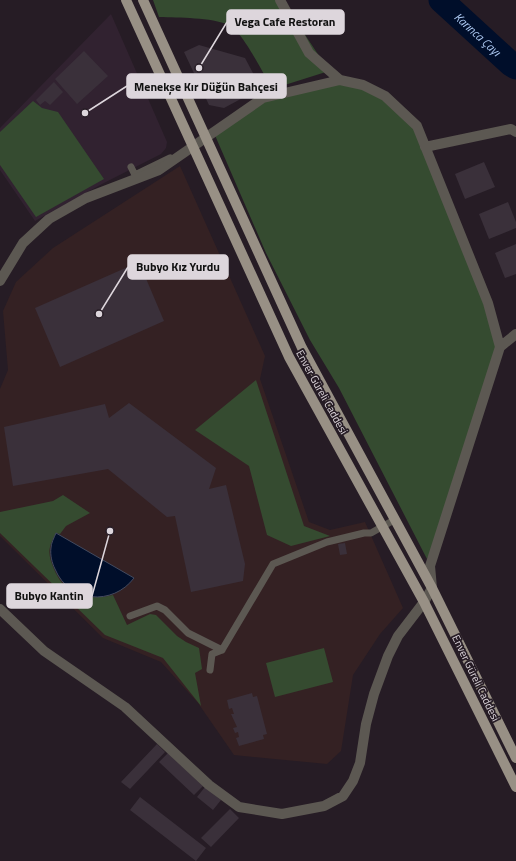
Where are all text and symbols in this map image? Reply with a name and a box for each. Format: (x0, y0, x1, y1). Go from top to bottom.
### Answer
water label: Karınca Çayı (450, 7, 507, 61)
callout: Vega Cafe Restoran (227, 10, 344, 34)
text: Vega Cafe Restoran (235, 12, 335, 31)
callout: Menekşe Kır Düğün Bahçesi (127, 74, 286, 98)
text: Menekşe Kır Düğün Bahçesi (134, 77, 278, 96)
callout: Bubyo Kız Yurdu (128, 255, 228, 279)
text: Bubyo Kız Yurdu (136, 257, 220, 276)
street label: Enver Güreli Caddesi (292, 347, 352, 437)
callout: Bubyo Kantin (7, 584, 92, 608)
text: Bubyo Kantin (14, 586, 84, 605)
street label: Enver Güreli Caddesi (448, 632, 504, 724)

